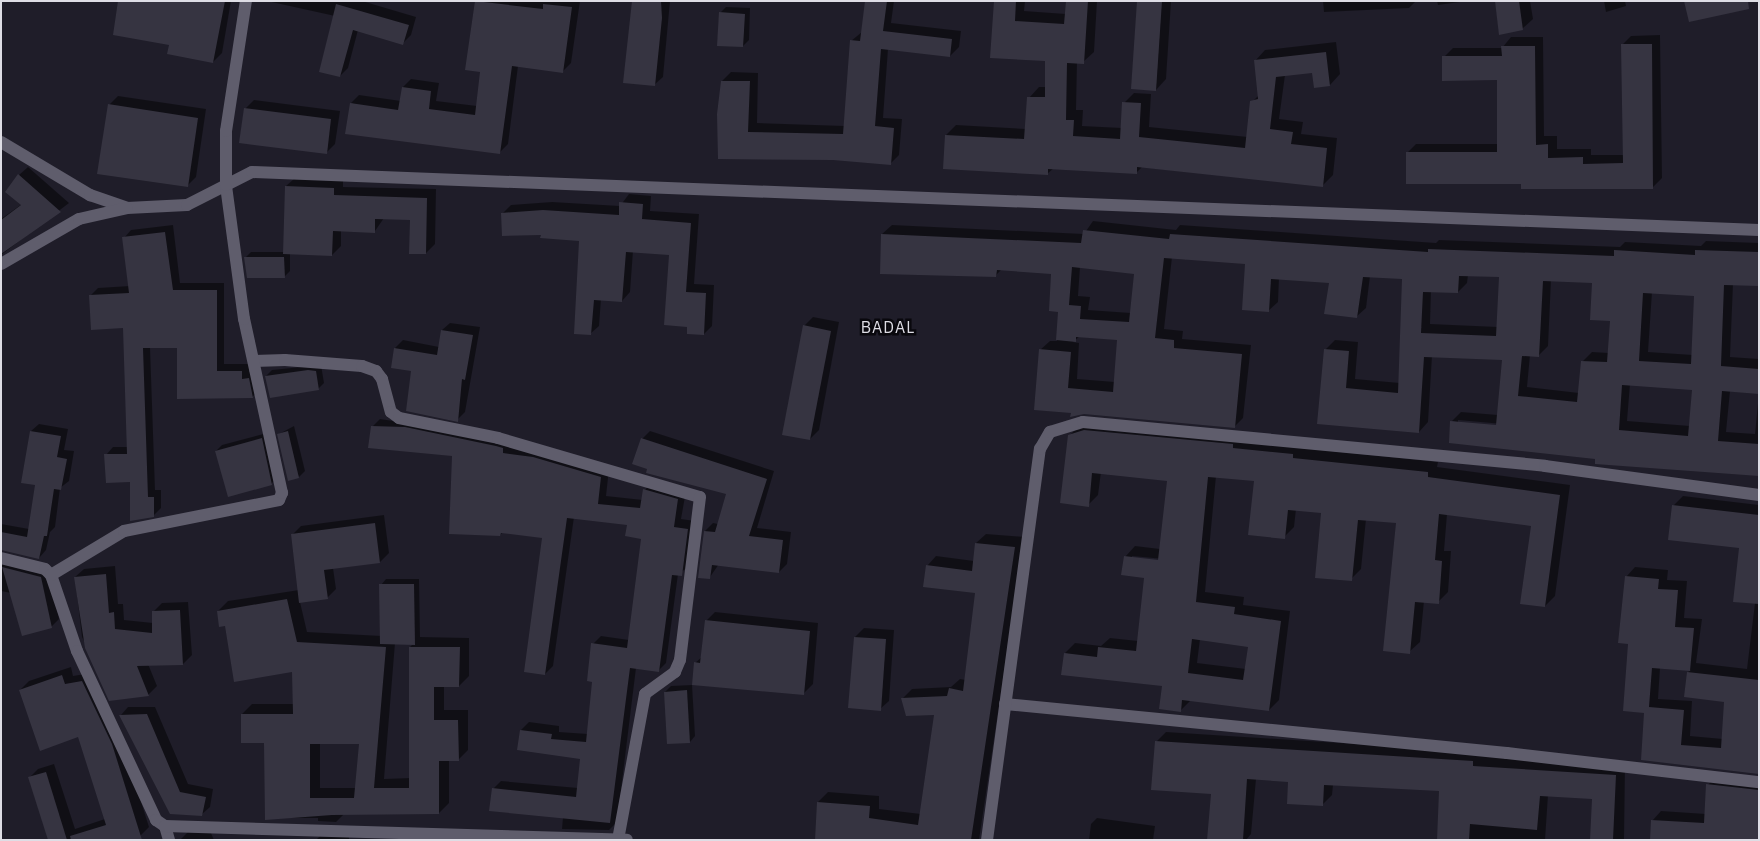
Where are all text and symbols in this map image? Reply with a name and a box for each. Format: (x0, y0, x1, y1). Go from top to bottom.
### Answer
district label: BADAL (860, 317, 916, 337)

